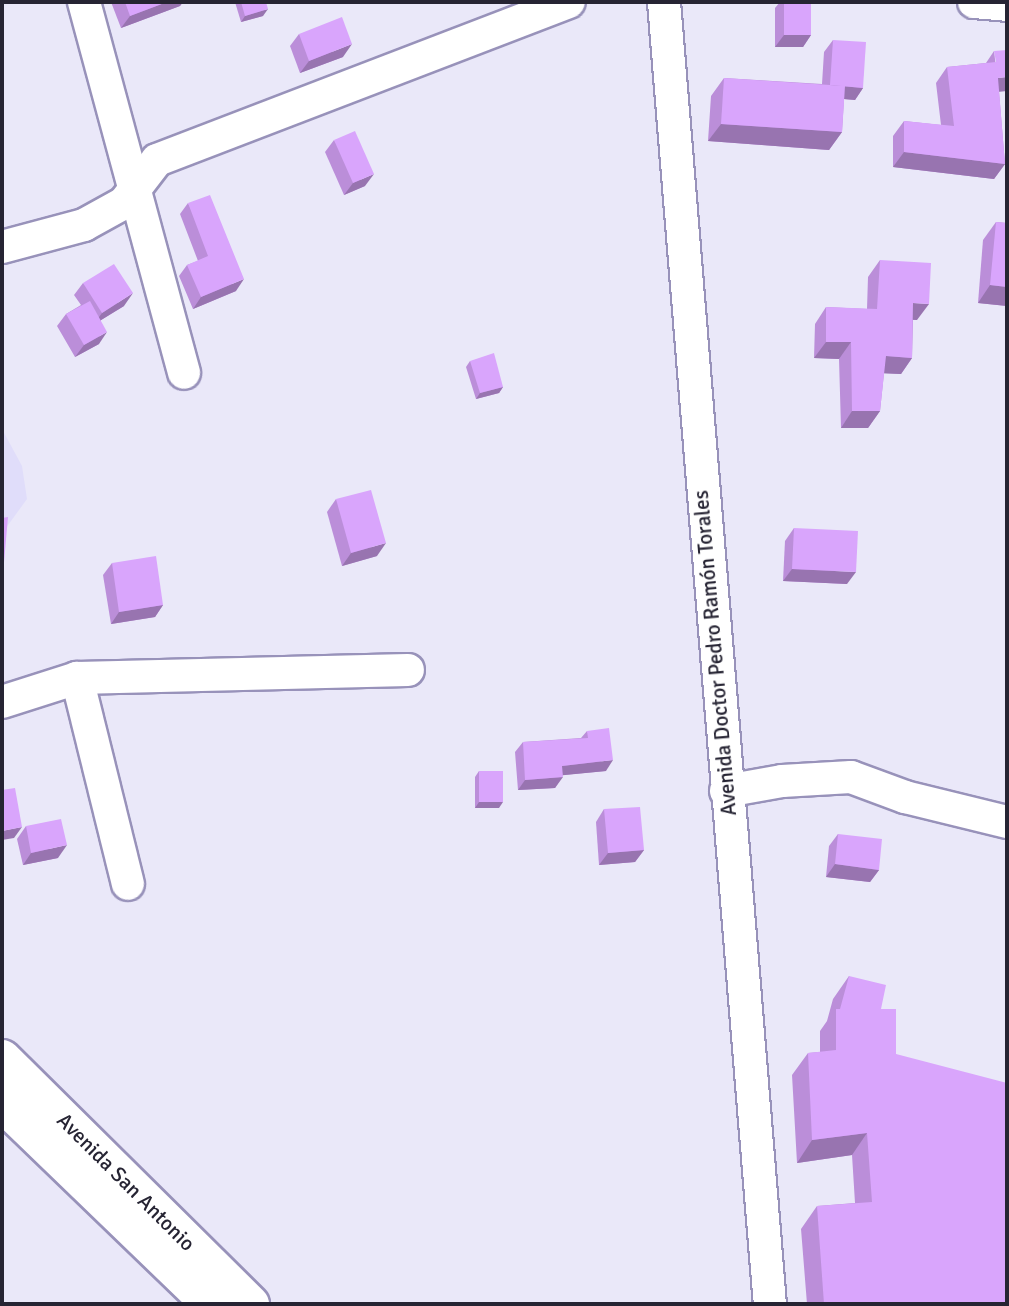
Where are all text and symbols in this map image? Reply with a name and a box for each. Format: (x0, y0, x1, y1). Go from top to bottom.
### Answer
street label: Avenida Doctor Pedro Ramón Torales (688, 489, 742, 817)
street label: Avenida San Antonio (52, 1108, 200, 1256)

